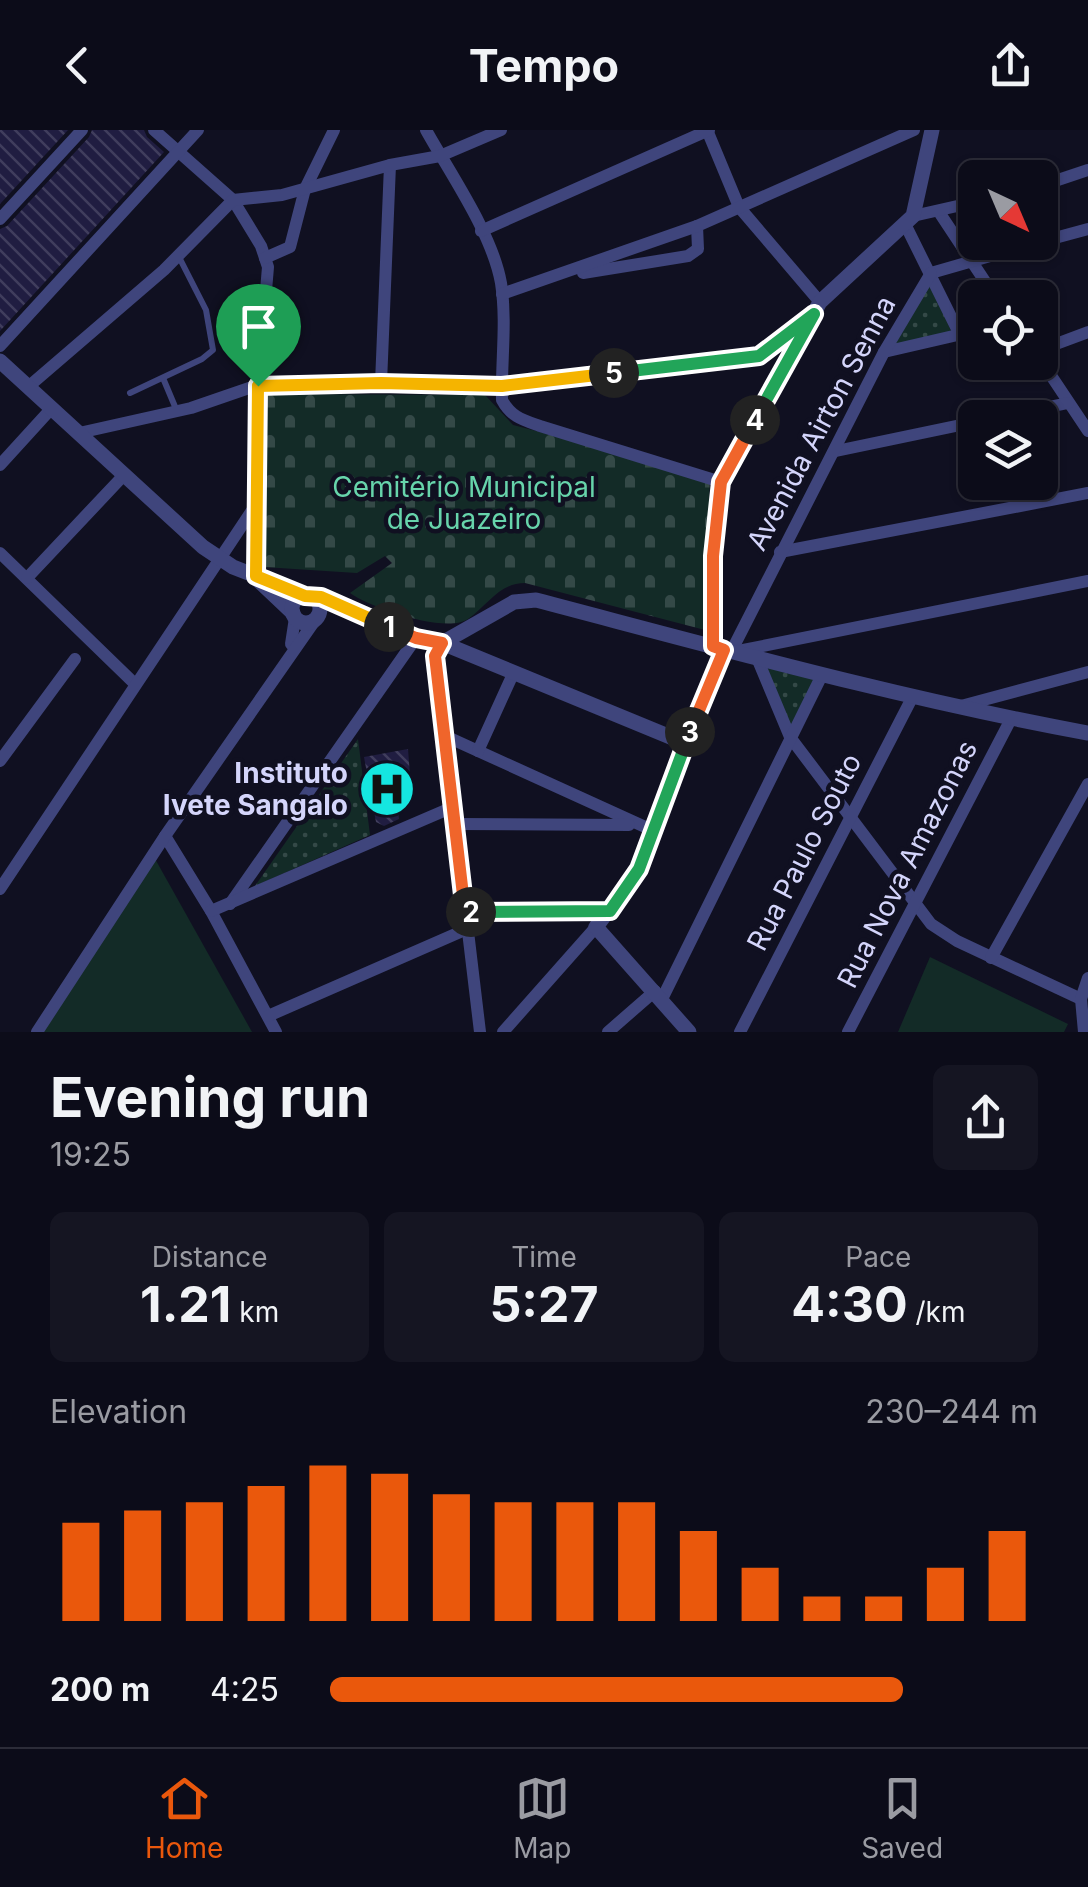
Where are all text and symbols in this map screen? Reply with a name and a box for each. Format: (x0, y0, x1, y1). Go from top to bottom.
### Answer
icon: back (50, 38, 105, 93)
text: Tempo (469, 38, 619, 93)
icon: share (983, 38, 1038, 93)
north arrow (958, 160, 1058, 260)
map controls (958, 160, 1058, 500)
button: locate (958, 280, 1058, 380)
pin (216, 284, 301, 387)
street label: Avenida Airton Senna (739, 290, 903, 556)
icon: arrive (231, 299, 286, 354)
pin: 5 (589, 348, 639, 398)
text: 5 (605, 356, 623, 390)
pin: 4 (730, 395, 780, 445)
button: layers (958, 400, 1058, 500)
text: 4 (746, 403, 764, 437)
park label: Cemitério Municipal de Juazeiro (332, 470, 596, 536)
pin: 1 (364, 602, 414, 652)
text: 1 (383, 610, 395, 644)
pin: 3 (665, 707, 715, 757)
text: 3 (681, 715, 699, 749)
street label: Rua Nova Amazonas (830, 735, 984, 993)
street label: Rua Paulo Souto (740, 748, 868, 956)
place label: Instituto Ivete Sangalo (163, 756, 348, 822)
hospital icon: Instituto Ivete Sangalo (357, 759, 417, 819)
pin: 2 (446, 887, 496, 937)
text: 2 (462, 895, 480, 929)
text: Evening run (50, 1064, 370, 1130)
button: share (933, 1065, 1038, 1170)
text: 19:25 (50, 1135, 131, 1174)
text: Distance (152, 1240, 267, 1274)
text: Time (511, 1240, 577, 1274)
text: Pace (845, 1240, 911, 1274)
text: 1.21 (140, 1274, 231, 1334)
text: 5:27 (489, 1274, 599, 1334)
text: 4:30 (791, 1274, 908, 1334)
text: km (231, 1295, 279, 1329)
text: /km (908, 1295, 966, 1329)
text: Elevation (50, 1392, 187, 1431)
text: 230–244 m (865, 1392, 1038, 1431)
text: 200 m (50, 1670, 150, 1709)
text: 4:25 (210, 1670, 279, 1709)
tab: Home (145, 1771, 223, 1865)
tab: Map (513, 1771, 571, 1865)
tab: Saved (861, 1771, 943, 1865)

